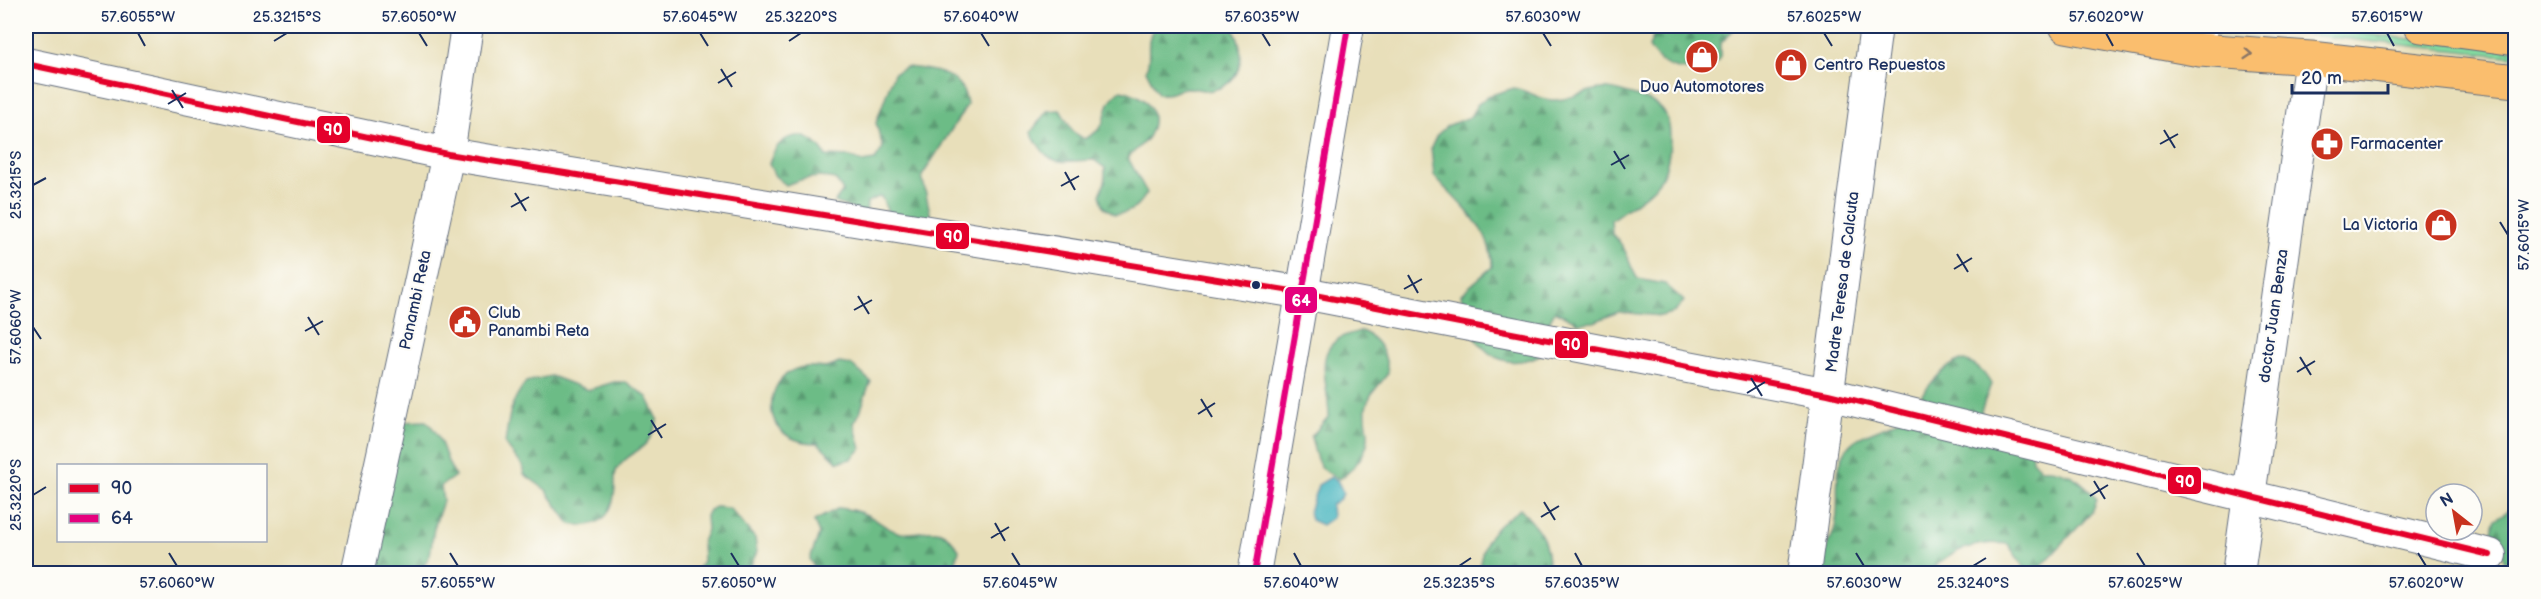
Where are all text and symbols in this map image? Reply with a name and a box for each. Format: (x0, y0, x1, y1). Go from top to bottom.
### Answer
text: 57.6055°W (101, 8, 176, 27)
text: 25.3215°S (253, 8, 321, 27)
text: 57.6050°W (382, 8, 457, 27)
text: 57.6045°W (662, 8, 738, 27)
text: 25.3220°S (765, 8, 837, 27)
text: 57.6040°W (943, 8, 1019, 27)
text: 57.6035°W (1224, 8, 1300, 27)
text: 57.6030°W (1505, 8, 1581, 27)
text: 57.6025°W (1787, 8, 1862, 27)
text: 57.6020°W (2068, 8, 2144, 27)
text: 57.6015°W (2351, 8, 2423, 27)
shop icon: Duo Automotores (1684, 39, 1720, 75)
shop icon: Centro Repuestos (1773, 47, 1809, 83)
one-way arrow (2244, 47, 2253, 60)
place label: Centro Repuestos (1814, 56, 1945, 75)
scale bar (2292, 57, 2388, 95)
text: 20 m (2301, 68, 2342, 89)
place label: Duo Automotores (1640, 78, 1764, 97)
line badge: 90 (316, 115, 351, 144)
text: 90 (323, 121, 343, 140)
pharmacy icon: Farmacenter (2309, 126, 2345, 162)
place label: Farmacenter (2350, 135, 2443, 154)
text: 25.3215°S (7, 151, 26, 219)
street label: Madre Teresa de Calcuta (1822, 190, 1864, 374)
text: 57.6015°W (2515, 199, 2534, 271)
shop icon: La Victoria (2423, 207, 2459, 243)
place label: La Victoria (2342, 216, 2418, 235)
line badge: 90 (935, 222, 970, 250)
text: 90 (943, 228, 963, 247)
street label: Panambi Reta (396, 248, 436, 352)
street label: doctor Juan Benza (2255, 248, 2293, 384)
unlabelled marker (1250, 279, 1262, 291)
line badge: 64 (1284, 286, 1318, 314)
text: 57.6060°W (7, 289, 26, 365)
text: 64 (1291, 292, 1311, 311)
public building icon: Club Panambi Reta (447, 304, 483, 340)
place label: Club Panambi Reta (488, 304, 589, 341)
line badge: 90 (1554, 330, 1589, 359)
text: 90 (1561, 336, 1581, 355)
text: 25.3220°S (7, 459, 26, 531)
legend (57, 464, 267, 542)
line badge: 90 (2167, 466, 2202, 495)
text: 90 (2175, 473, 2195, 492)
text: 90 (111, 478, 132, 499)
north arrow (2424, 482, 2484, 542)
text: N (2437, 489, 2457, 512)
text: 64 (111, 508, 133, 529)
text: 57.6060°W (139, 574, 215, 593)
text: 57.6055°W (421, 574, 496, 593)
text: 57.6050°W (702, 574, 777, 593)
text: 57.6045°W (982, 574, 1058, 593)
text: 57.6040°W (1263, 574, 1339, 593)
text: 25.3235°S (1423, 574, 1495, 593)
text: 57.6035°W (1544, 574, 1620, 593)
text: 57.6030°W (1826, 574, 1902, 593)
text: 25.3240°S (1937, 574, 2009, 593)
text: 57.6025°W (2108, 574, 2183, 593)
text: 57.6020°W (2388, 574, 2464, 593)

